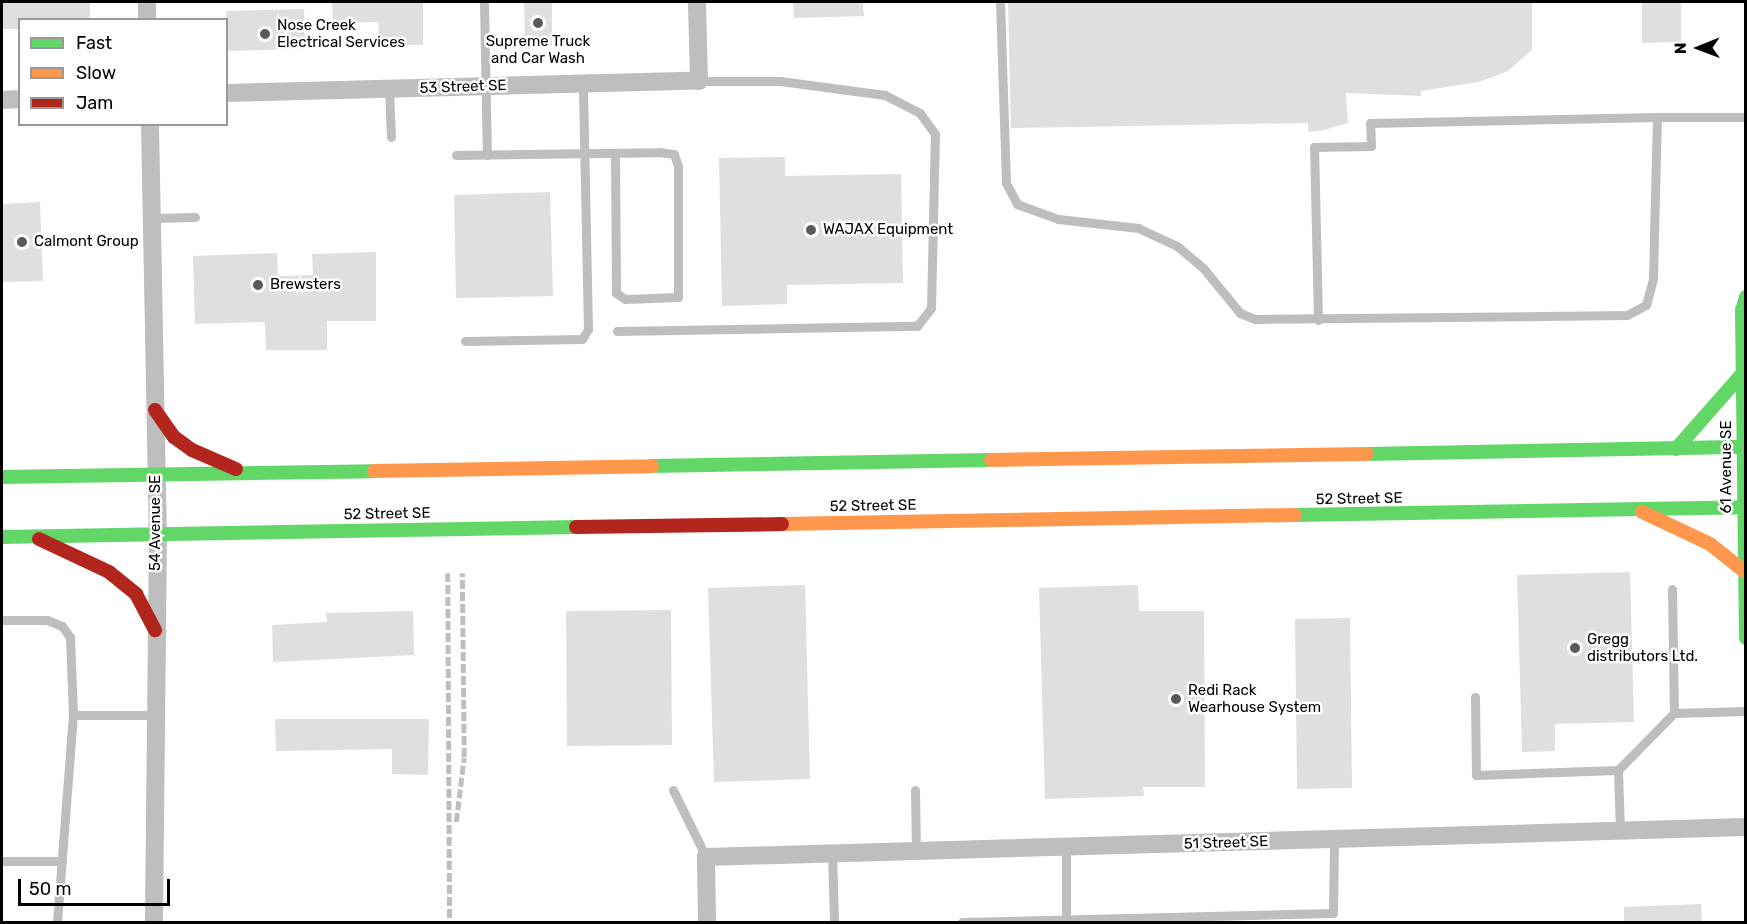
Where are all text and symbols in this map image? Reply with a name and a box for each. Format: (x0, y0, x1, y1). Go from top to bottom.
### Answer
place label: Nose Creek Electrical Services (277, 16, 405, 51)
marker: Supreme Truck and Car Wash (531, 16, 545, 30)
legend (18, 18, 228, 126)
north arrow (1669, 18, 1729, 78)
marker: Nose Creek Electrical Services (258, 27, 272, 41)
text: Fast (76, 32, 112, 54)
place label: Supreme Truck and Car Wash (486, 32, 590, 67)
text: N (1671, 42, 1690, 54)
text: Slow (76, 62, 116, 84)
street label: 53 Street SE (419, 76, 507, 98)
text: Jam (76, 92, 113, 114)
place label: WAJAX Equipment (823, 221, 953, 239)
marker: WAJAX Equipment (804, 223, 818, 237)
place label: Calmont Group (34, 233, 139, 251)
marker: Calmont Group (15, 235, 29, 249)
place label: Brewsters (270, 276, 341, 294)
marker: Brewsters (251, 278, 265, 292)
street label: 61 Avenue SE (1718, 420, 1736, 514)
street label: 54 Avenue SE (147, 475, 165, 571)
street label: 52 Street SE (1315, 489, 1403, 509)
street label: 52 Street SE (829, 496, 917, 516)
street label: 52 Street SE (343, 504, 431, 524)
place label: Gregg distributors Ltd. (1587, 630, 1698, 665)
marker: Gregg distributors Ltd. (1568, 641, 1582, 655)
place label: Redi Rack Wearhouse System (1188, 681, 1321, 716)
marker: Redi Rack Wearhouse System (1169, 692, 1183, 706)
street label: 51 Street SE (1184, 833, 1268, 853)
scale bar (21, 867, 172, 905)
text: 50 m (29, 878, 72, 900)

